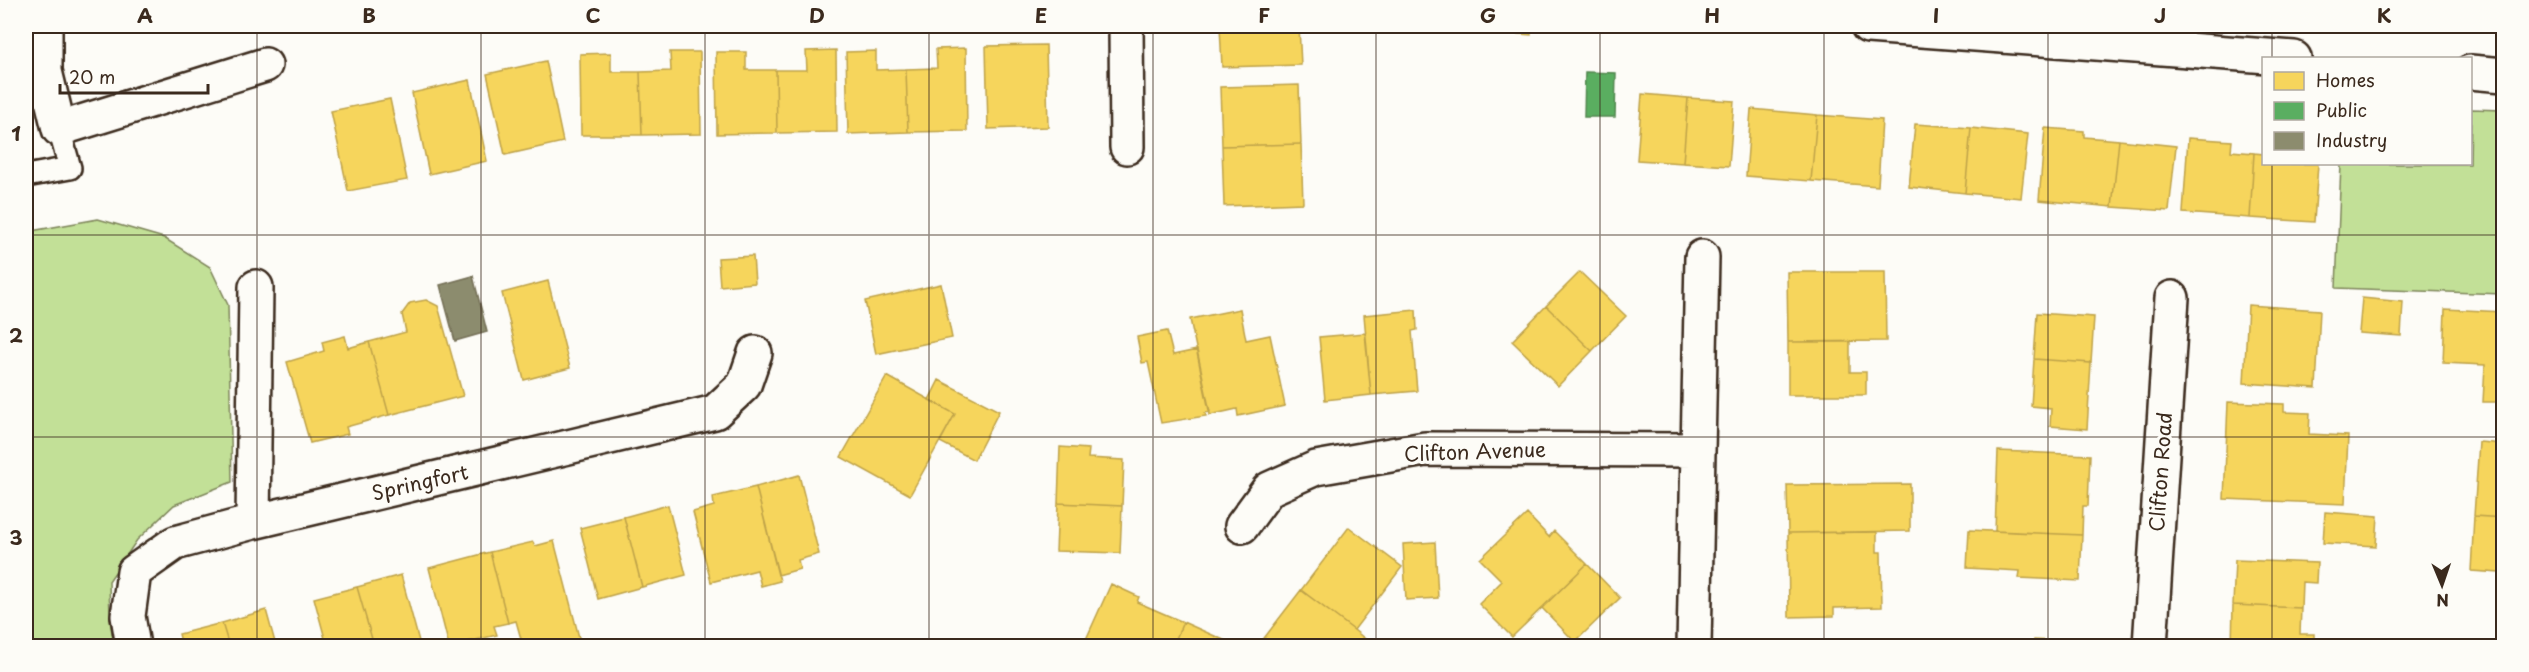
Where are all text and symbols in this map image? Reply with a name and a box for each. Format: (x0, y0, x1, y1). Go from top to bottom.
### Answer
text: A (137, 0, 153, 30)
text: B (362, 0, 376, 30)
text: C (585, 0, 601, 30)
text: D (809, 0, 825, 30)
text: E (1035, 0, 1047, 30)
text: F (1258, 0, 1270, 30)
text: G (1480, 0, 1496, 30)
text: H (1704, 0, 1720, 30)
text: I (1933, 0, 1939, 30)
text: J (2154, 0, 2166, 30)
text: K (2377, 0, 2392, 30)
scale bar (60, 57, 208, 95)
legend (2262, 57, 2472, 165)
text: 20 m (69, 63, 115, 90)
text: Homes (2316, 66, 2374, 93)
text: Public (2316, 96, 2367, 123)
text: 1 (11, 118, 21, 148)
text: Industry (2316, 126, 2387, 153)
text: 2 (9, 320, 23, 350)
street label: Clifton Road (2141, 411, 2179, 533)
street label: Clifton Avenue (1404, 434, 1546, 468)
street label: Springfort (369, 456, 471, 508)
text: 3 (9, 522, 23, 552)
north arrow (2412, 555, 2472, 615)
text: N (2436, 589, 2449, 613)

